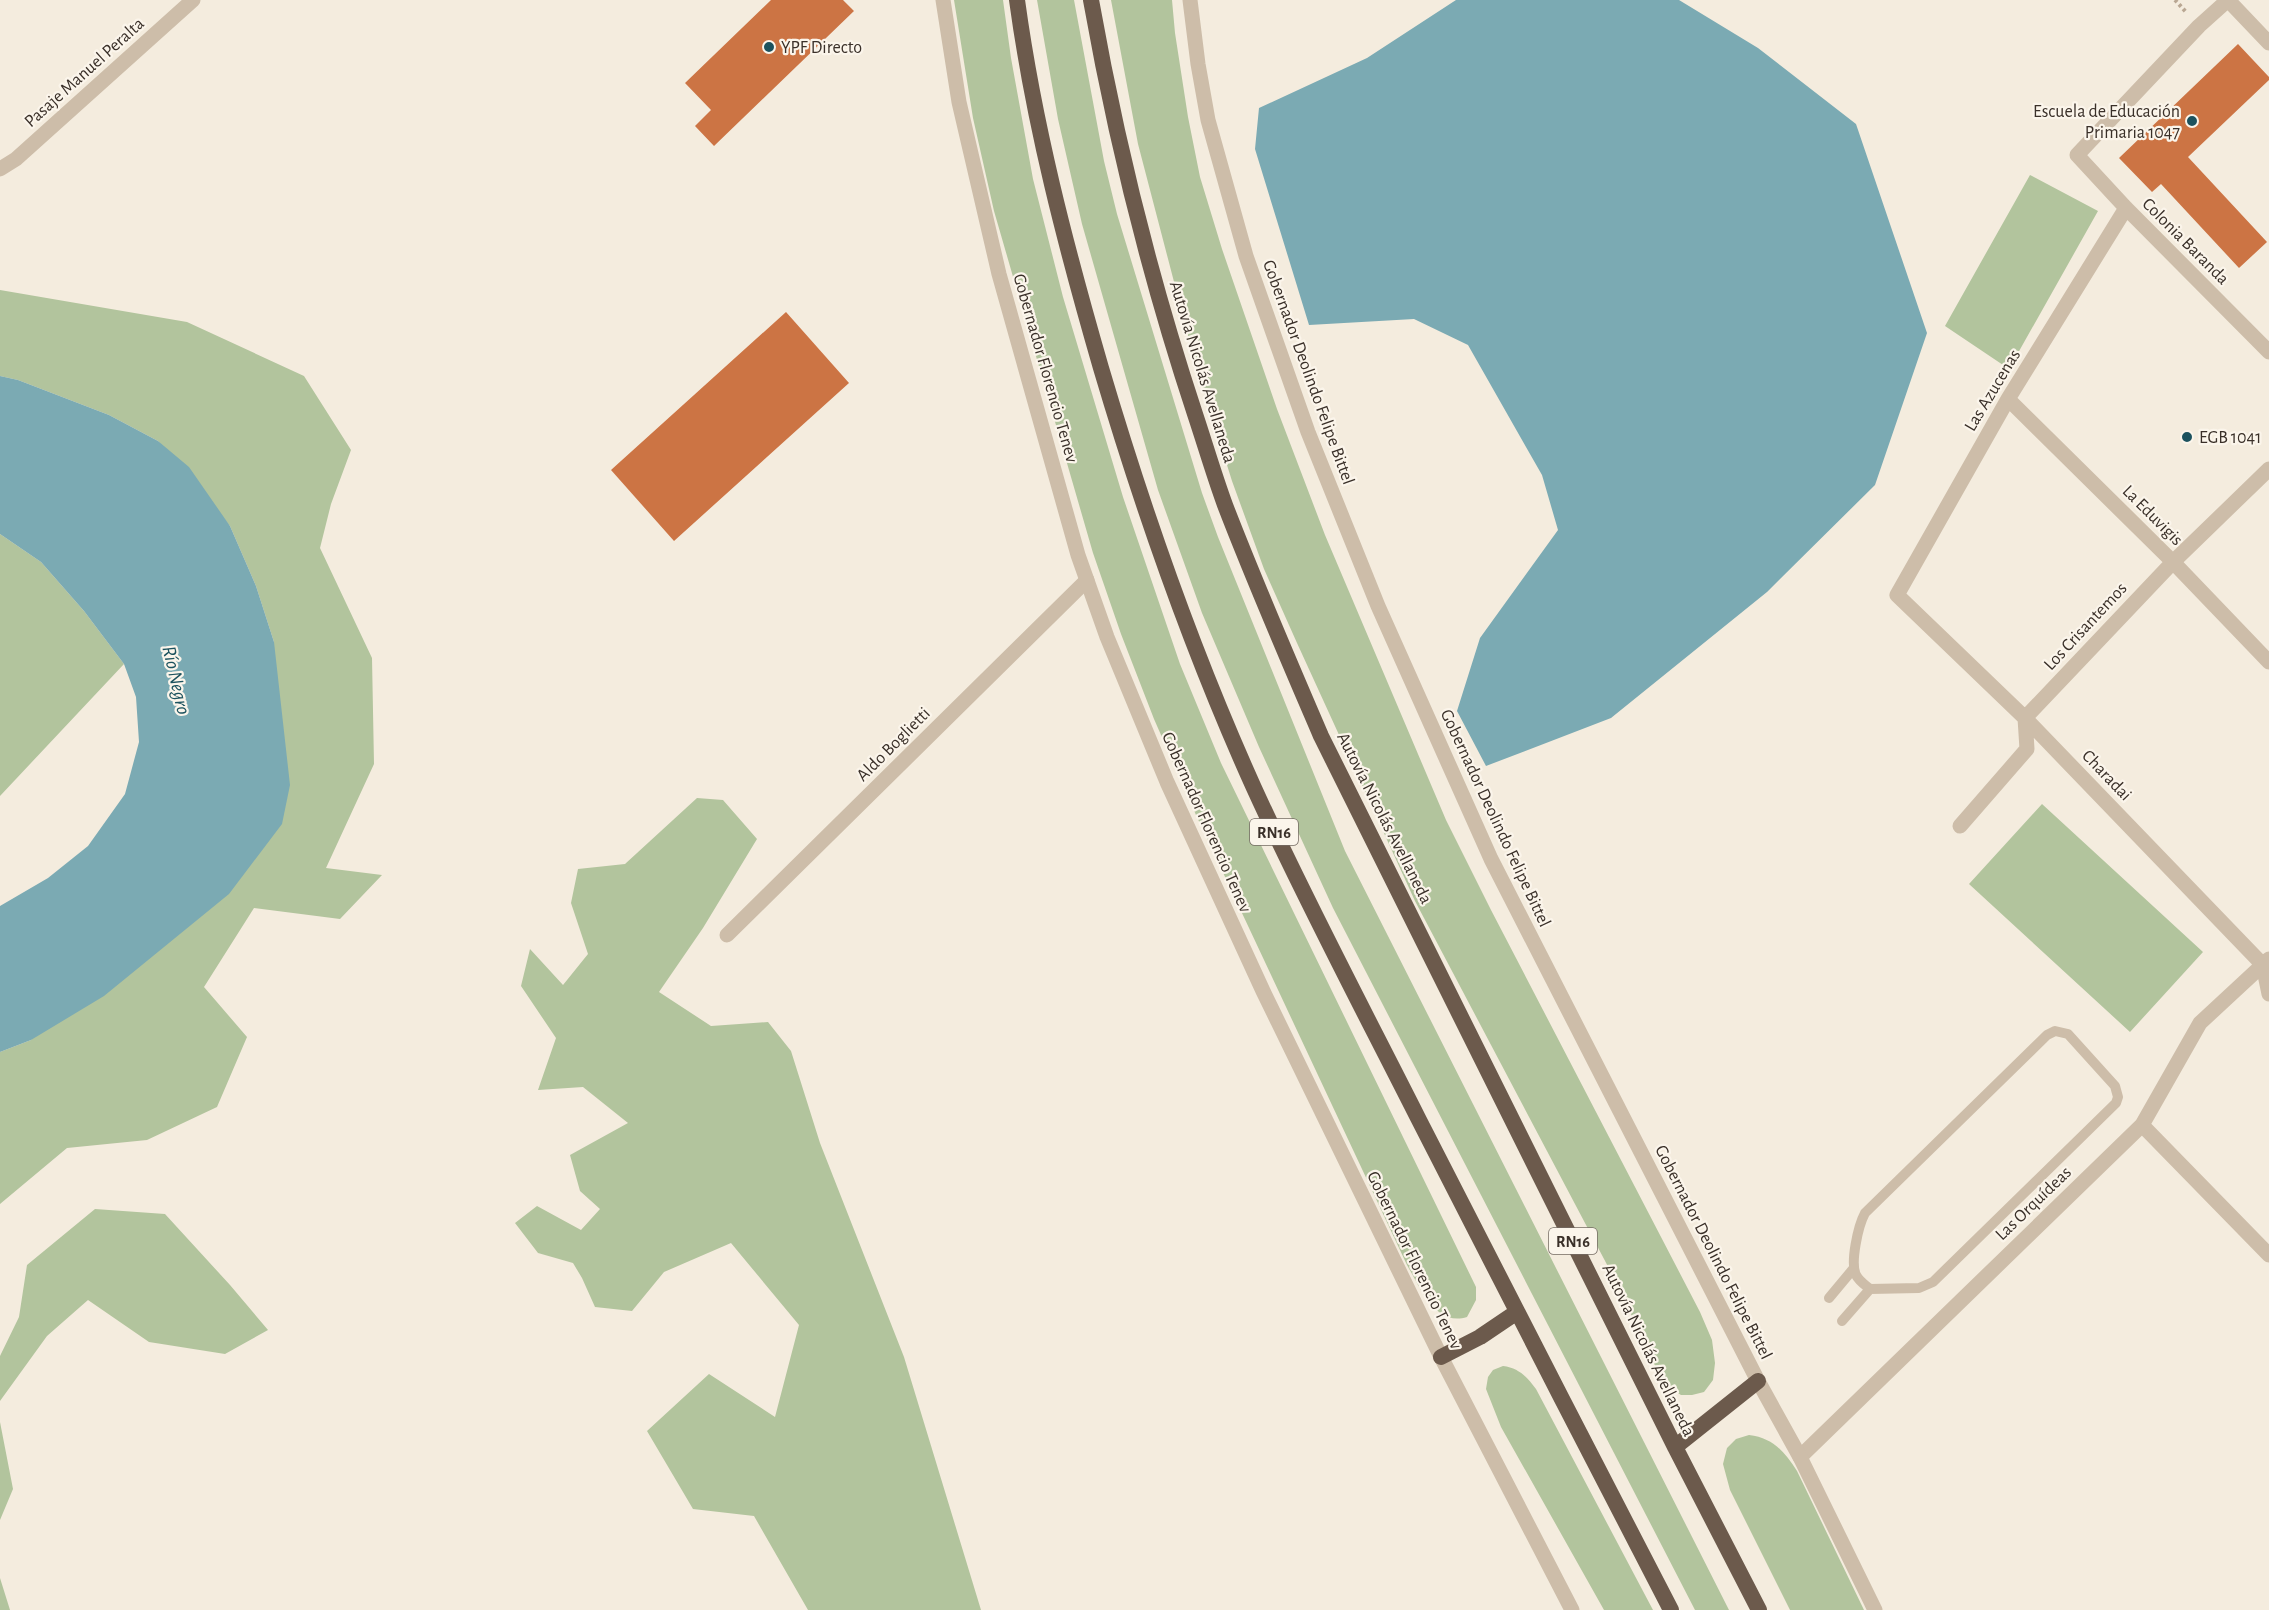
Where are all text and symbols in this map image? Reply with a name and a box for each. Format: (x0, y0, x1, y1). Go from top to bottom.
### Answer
street label: Pasaje Manuel Peralta (21, 15, 148, 131)
place label: YPF Directo (781, 39, 862, 57)
marker: YPF Directo (762, 40, 776, 54)
place label: Escuela de Educación Primaria 1047 (2033, 103, 2180, 142)
marker: Escuela de Educación Primaria 1047 (2185, 114, 2199, 128)
street label: Colonia Baranda (2138, 195, 2232, 289)
street label: Gobernador Deolindo Felipe Bittel (1259, 258, 1357, 487)
street label: Gobernador Florencio Tenev (1009, 272, 1081, 465)
street label: Autovía Nicolás Avellaneda (1166, 279, 1238, 465)
street label: Las Azucenas (1961, 346, 2024, 435)
place label: EGB 1041 (2199, 429, 2261, 447)
marker: EGB 1041 (2180, 430, 2194, 444)
street label: La Eduvigis (2119, 482, 2186, 549)
street label: Los Crisantemos (2041, 579, 2131, 674)
water label: Río Negro (158, 644, 194, 717)
street label: Aldo Boglietti (853, 704, 934, 785)
street label: Gobernador Deolindo Felipe Bittel (1437, 707, 1553, 930)
street label: Gobernador Florencio Tenev (1158, 729, 1254, 916)
street label: Autovía Nicolás Avellaneda (1333, 730, 1435, 907)
street label: Charadai (2078, 747, 2135, 805)
road number: RN16 (1250, 819, 1298, 845)
street label: Gobernador Deolindo Felipe Bittel (1651, 1142, 1775, 1362)
street label: Las Orquídeas (1992, 1163, 2075, 1244)
street label: Gobernador Florencio Tenev (1363, 1169, 1465, 1353)
road number: RN16 (1549, 1228, 1597, 1254)
street label: Autovía Nicolás Avellaneda (1599, 1261, 1698, 1439)

